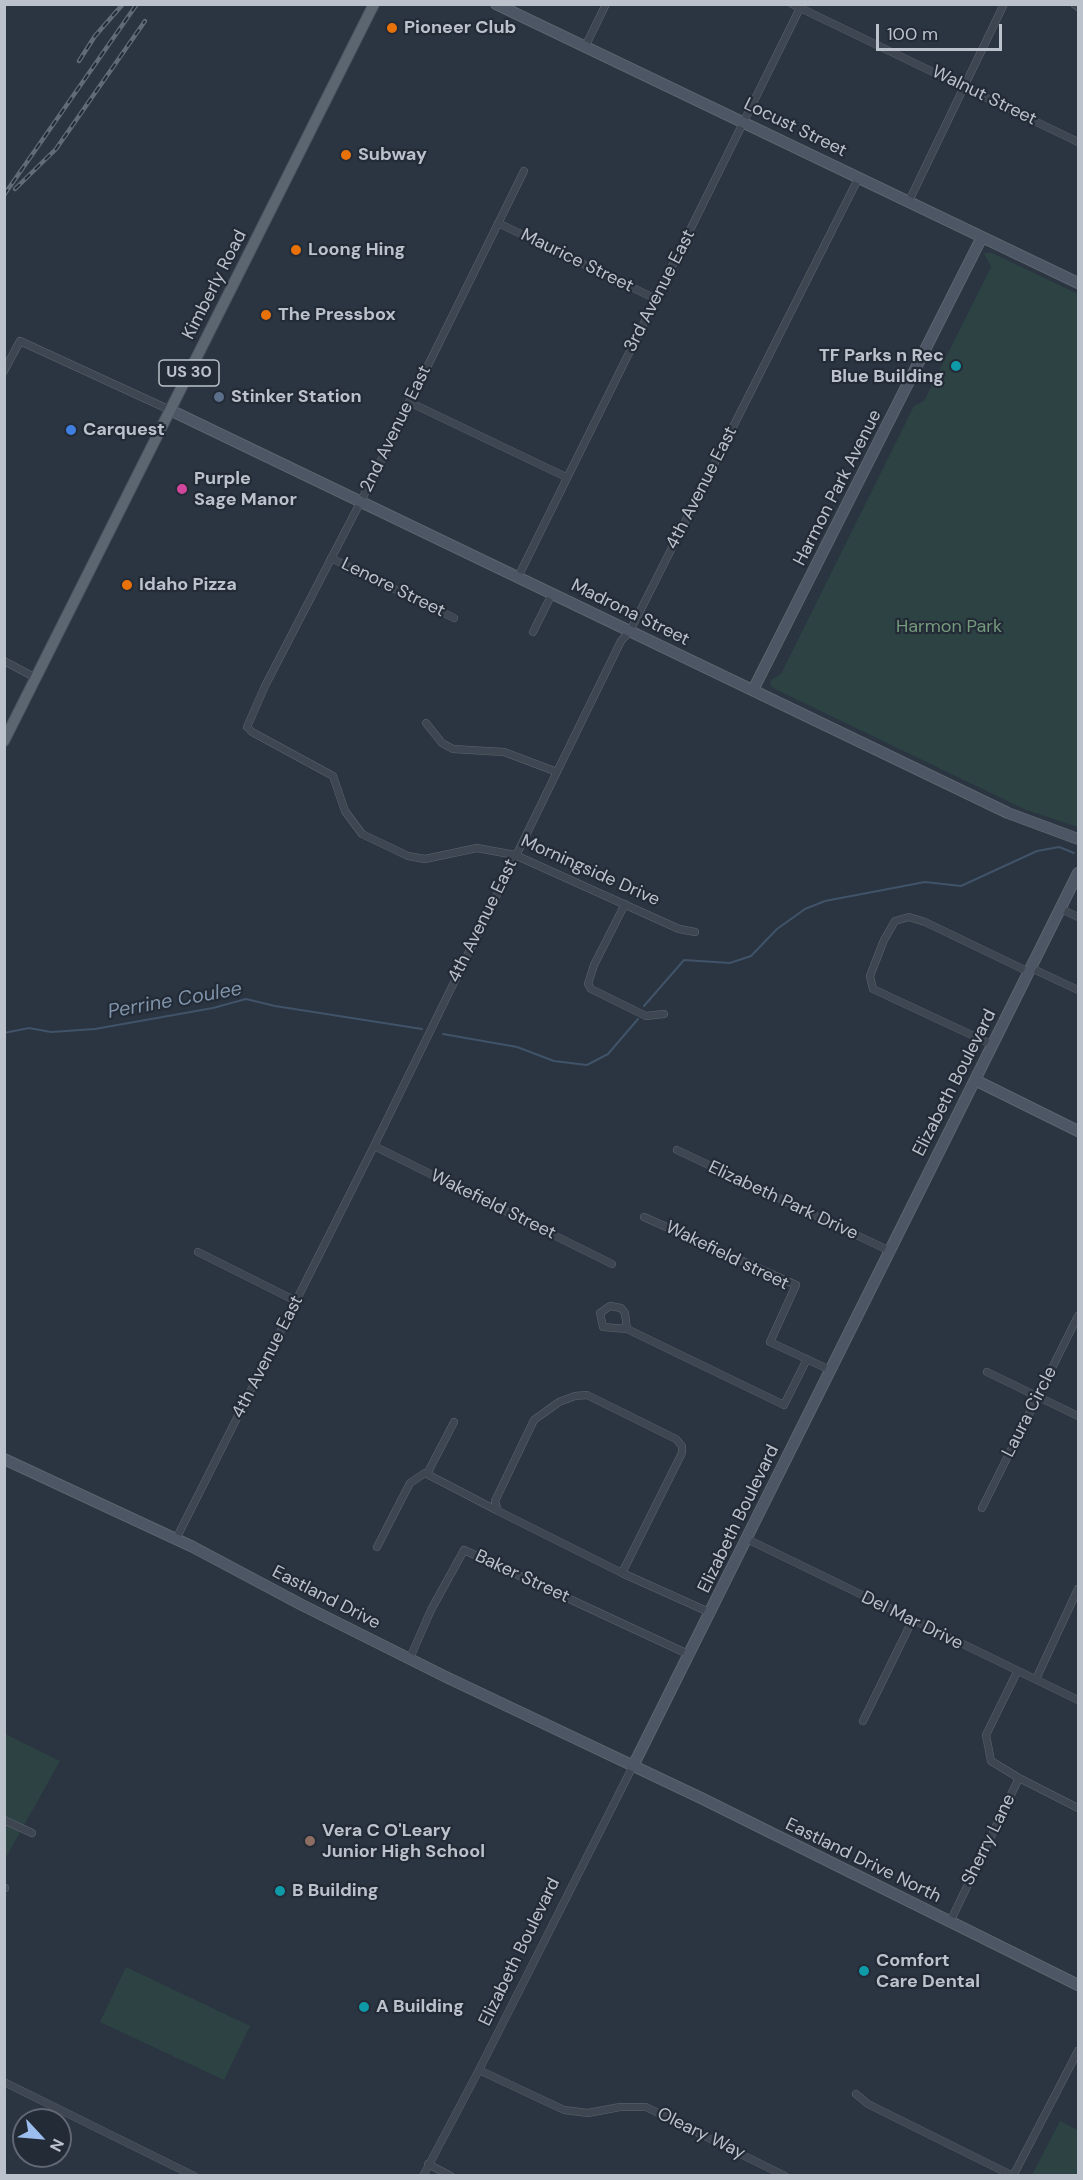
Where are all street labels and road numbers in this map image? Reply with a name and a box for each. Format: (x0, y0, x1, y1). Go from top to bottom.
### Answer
street label: Walnut Street (928, 61, 1040, 131)
street label: Locust Street (740, 94, 850, 162)
street label: Maurice Street (517, 224, 637, 298)
street label: 3rd Avenue East (620, 226, 700, 356)
street label: Kimberly Road (178, 227, 252, 343)
road number: US 30 (159, 360, 219, 386)
street label: 2nd Avenue East (356, 362, 436, 496)
street label: Harmon Park Avenue (789, 406, 887, 570)
street label: 4th Avenue East (662, 423, 742, 553)
street label: Lenore Street (338, 554, 448, 622)
street label: Madrona Street (567, 575, 693, 651)
street label: Morningside Drive (517, 831, 663, 911)
street label: 4th Avenue East (444, 856, 522, 986)
street label: Elizabeth Boulevard (909, 1006, 1001, 1160)
street label: Elizabeth Park Drive (705, 1157, 861, 1245)
street label: Wakefield Street (427, 1165, 559, 1245)
street label: Wakefield street (662, 1217, 792, 1295)
street label: 4th Avenue East (228, 1292, 308, 1422)
street label: Laura Circle (998, 1363, 1062, 1461)
street label: Elizabeth Boulevard (694, 1441, 784, 1597)
street label: Baker Street (471, 1546, 573, 1608)
street label: Eastland Drive (268, 1561, 384, 1635)
street label: Del Mar Drive (858, 1587, 966, 1655)
street label: Sherry Lane (958, 1791, 1020, 1889)
street label: Eastland Drive North (782, 1814, 944, 1908)
street label: Elizabeth Boulevard (475, 1874, 565, 2030)
street label: Oleary Way (653, 2103, 749, 2165)

